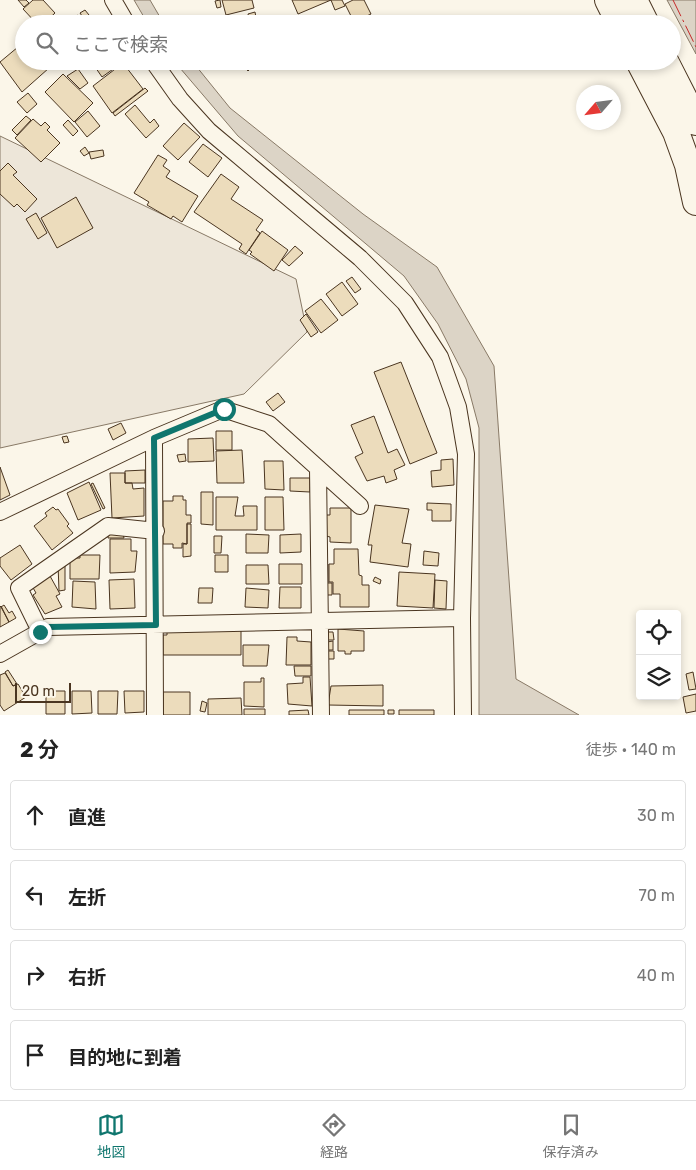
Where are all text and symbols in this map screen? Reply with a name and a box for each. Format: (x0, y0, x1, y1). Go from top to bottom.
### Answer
search box (15, 15, 681, 70)
icon: search (33, 29, 61, 57)
text: ここで検索 (73, 33, 168, 56)
north arrow (576, 85, 621, 130)
route start (213, 398, 236, 421)
map controls (636, 610, 681, 700)
button: locate (636, 610, 681, 655)
route end (29, 621, 52, 644)
button: layers (636, 655, 681, 700)
scale bar (15, 680, 71, 703)
text: 20 m (22, 683, 55, 700)
text: 2 分 (20, 737, 59, 762)
text: 徒歩 · 140 m (586, 740, 676, 759)
icon: ahead (21, 801, 49, 829)
text: 直進 (68, 806, 106, 829)
text: 30 m (637, 806, 675, 825)
icon: left (21, 881, 49, 909)
text: 左折 (68, 886, 106, 909)
text: 70 m (638, 886, 675, 905)
icon: right (21, 961, 49, 989)
text: 右折 (68, 966, 106, 989)
text: 40 m (637, 966, 675, 985)
icon: arrive (21, 1041, 49, 1069)
text: 目的地に到着 (68, 1046, 182, 1069)
tab: 地図 (97, 1111, 125, 1161)
tab: 経路 (320, 1111, 348, 1161)
tab: 保存済み (543, 1111, 599, 1161)

